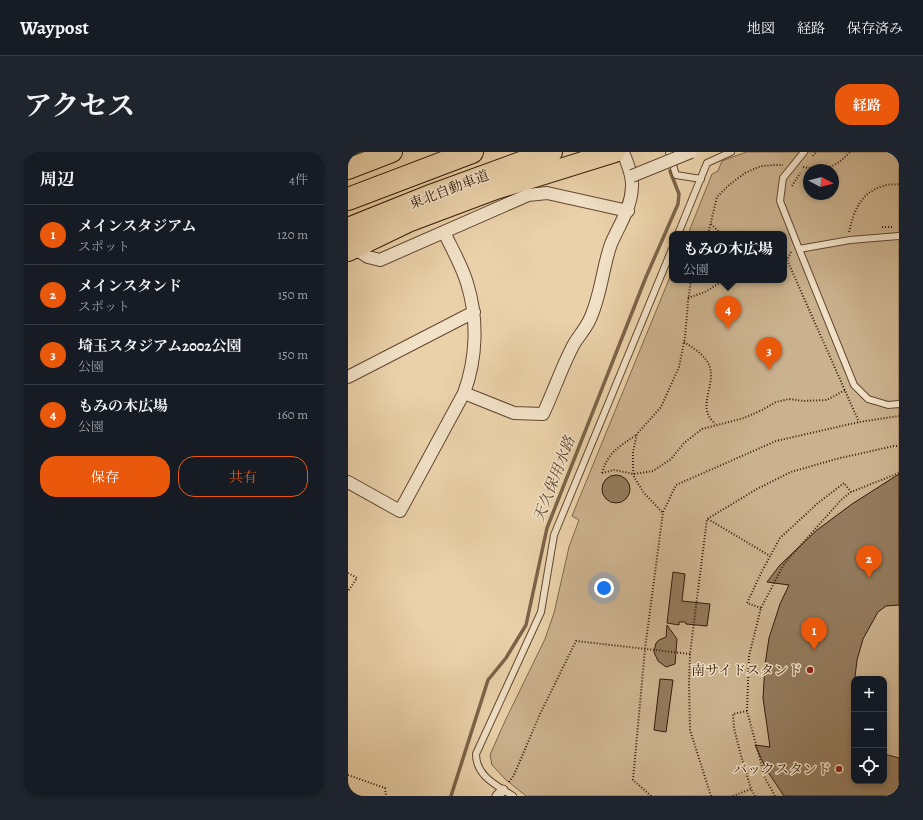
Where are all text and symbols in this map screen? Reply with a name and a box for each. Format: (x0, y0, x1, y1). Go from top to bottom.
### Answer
text: Waypost (20, 15, 89, 41)
text: 地図 (747, 19, 775, 38)
text: 経路 (797, 19, 825, 38)
text: 保存済み (847, 19, 903, 38)
button: 経路 (835, 84, 899, 125)
text: アクセス (24, 87, 135, 125)
north arrow (803, 164, 839, 200)
street label: 東北自動車道 (407, 166, 492, 213)
text: 周辺 (40, 168, 74, 191)
text: 4件 (289, 171, 308, 188)
text: メインスタジアム (78, 216, 196, 236)
text: 1 (51, 226, 55, 243)
text: 120 m (277, 226, 308, 243)
popup (669, 231, 787, 283)
text: スポット (78, 238, 130, 255)
text: もみの木広場 (683, 239, 773, 259)
text: 公園 (683, 261, 709, 278)
text: メインスタンド (78, 276, 182, 296)
text: 2 (50, 286, 56, 303)
text: 150 m (278, 286, 308, 303)
pin: 4 (715, 296, 741, 329)
text: スポット (78, 298, 130, 315)
text: 埼玉スタジアム2002公園 (78, 336, 242, 356)
pin: 3 (756, 337, 782, 370)
text: 3 (50, 346, 56, 363)
text: 150 m (278, 346, 308, 363)
text: 公園 (78, 358, 104, 375)
text: もみの木広場 (78, 396, 168, 416)
text: 4 (50, 406, 56, 423)
text: 160 m (277, 406, 308, 423)
text: 公園 (78, 418, 104, 435)
water label: 天久保用水路 (529, 432, 580, 525)
button: 保存 (40, 456, 170, 497)
button: 共有 (178, 456, 308, 497)
pin: 2 (856, 545, 882, 578)
your location (594, 578, 614, 598)
pin: 1 (801, 617, 827, 650)
place label: 南サイドスタンド (691, 661, 802, 680)
marker: 南サイドスタンド (805, 665, 815, 675)
map controls (851, 676, 887, 784)
button: + (851, 676, 887, 712)
button: − (851, 712, 887, 748)
button: locate (851, 748, 887, 784)
place label: バックスタンド (733, 760, 831, 779)
marker: バックスタンド (834, 764, 844, 774)

